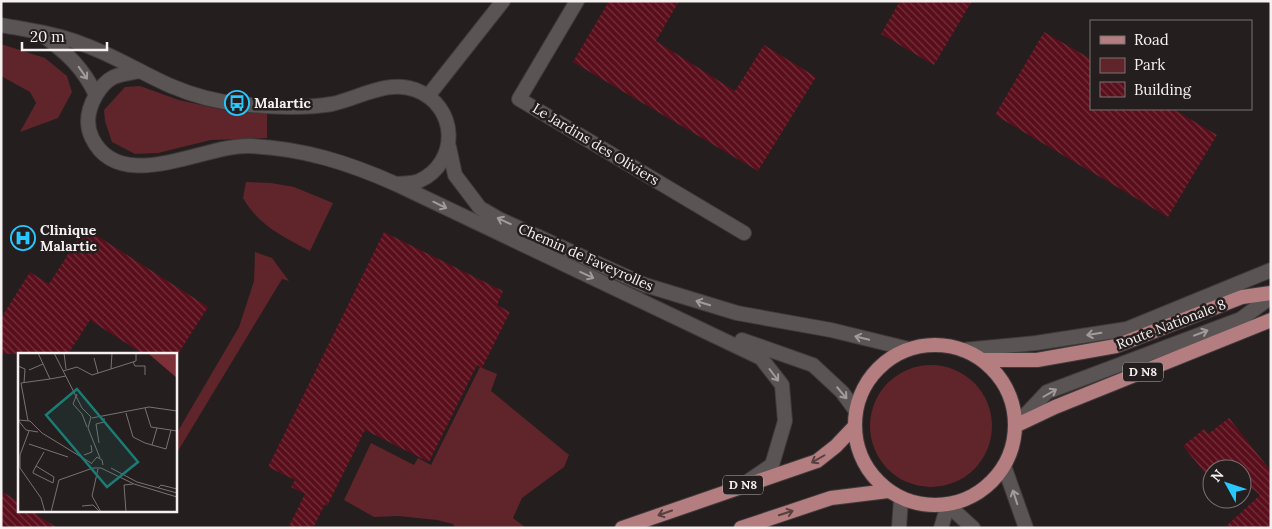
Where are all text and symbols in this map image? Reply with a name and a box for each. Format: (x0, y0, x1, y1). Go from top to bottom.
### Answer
scale bar (22, 20, 108, 52)
legend (1090, 20, 1252, 110)
text: 20 m (30, 27, 65, 46)
text: Road (1134, 30, 1169, 49)
text: Park (1134, 55, 1165, 74)
one-way arrow (78, 66, 88, 80)
text: Building (1134, 80, 1192, 99)
bus stop icon: Malartic (224, 90, 250, 116)
place label: Malartic (254, 94, 312, 112)
street label: Le Jardins des Oliviers (529, 99, 663, 189)
one-way arrow (432, 201, 447, 211)
one-way arrow (497, 216, 512, 226)
street label: Chemin de Faveyrolles (516, 219, 656, 295)
place label: Clinique Malartic (40, 221, 98, 255)
hospital icon: Clinique Malartic (10, 225, 36, 251)
one-way arrow (579, 271, 594, 280)
street label: Route Nationale 8 (1114, 295, 1228, 353)
one-way arrow (695, 297, 711, 307)
one-way arrow (1194, 328, 1209, 337)
one-way arrow (1086, 329, 1102, 339)
one-way arrow (854, 333, 870, 342)
inset map (18, 353, 176, 512)
road number: D N8 (1123, 362, 1163, 382)
one-way arrow (769, 368, 779, 382)
one-way arrow (837, 387, 848, 400)
one-way arrow (1043, 387, 1057, 397)
one-way arrow (810, 454, 825, 464)
north arrow (1202, 459, 1252, 509)
text: N (1207, 466, 1228, 486)
road number: D N8 (723, 476, 763, 494)
one-way arrow (1010, 489, 1020, 505)
one-way arrow (777, 508, 793, 517)
one-way arrow (658, 509, 673, 518)

